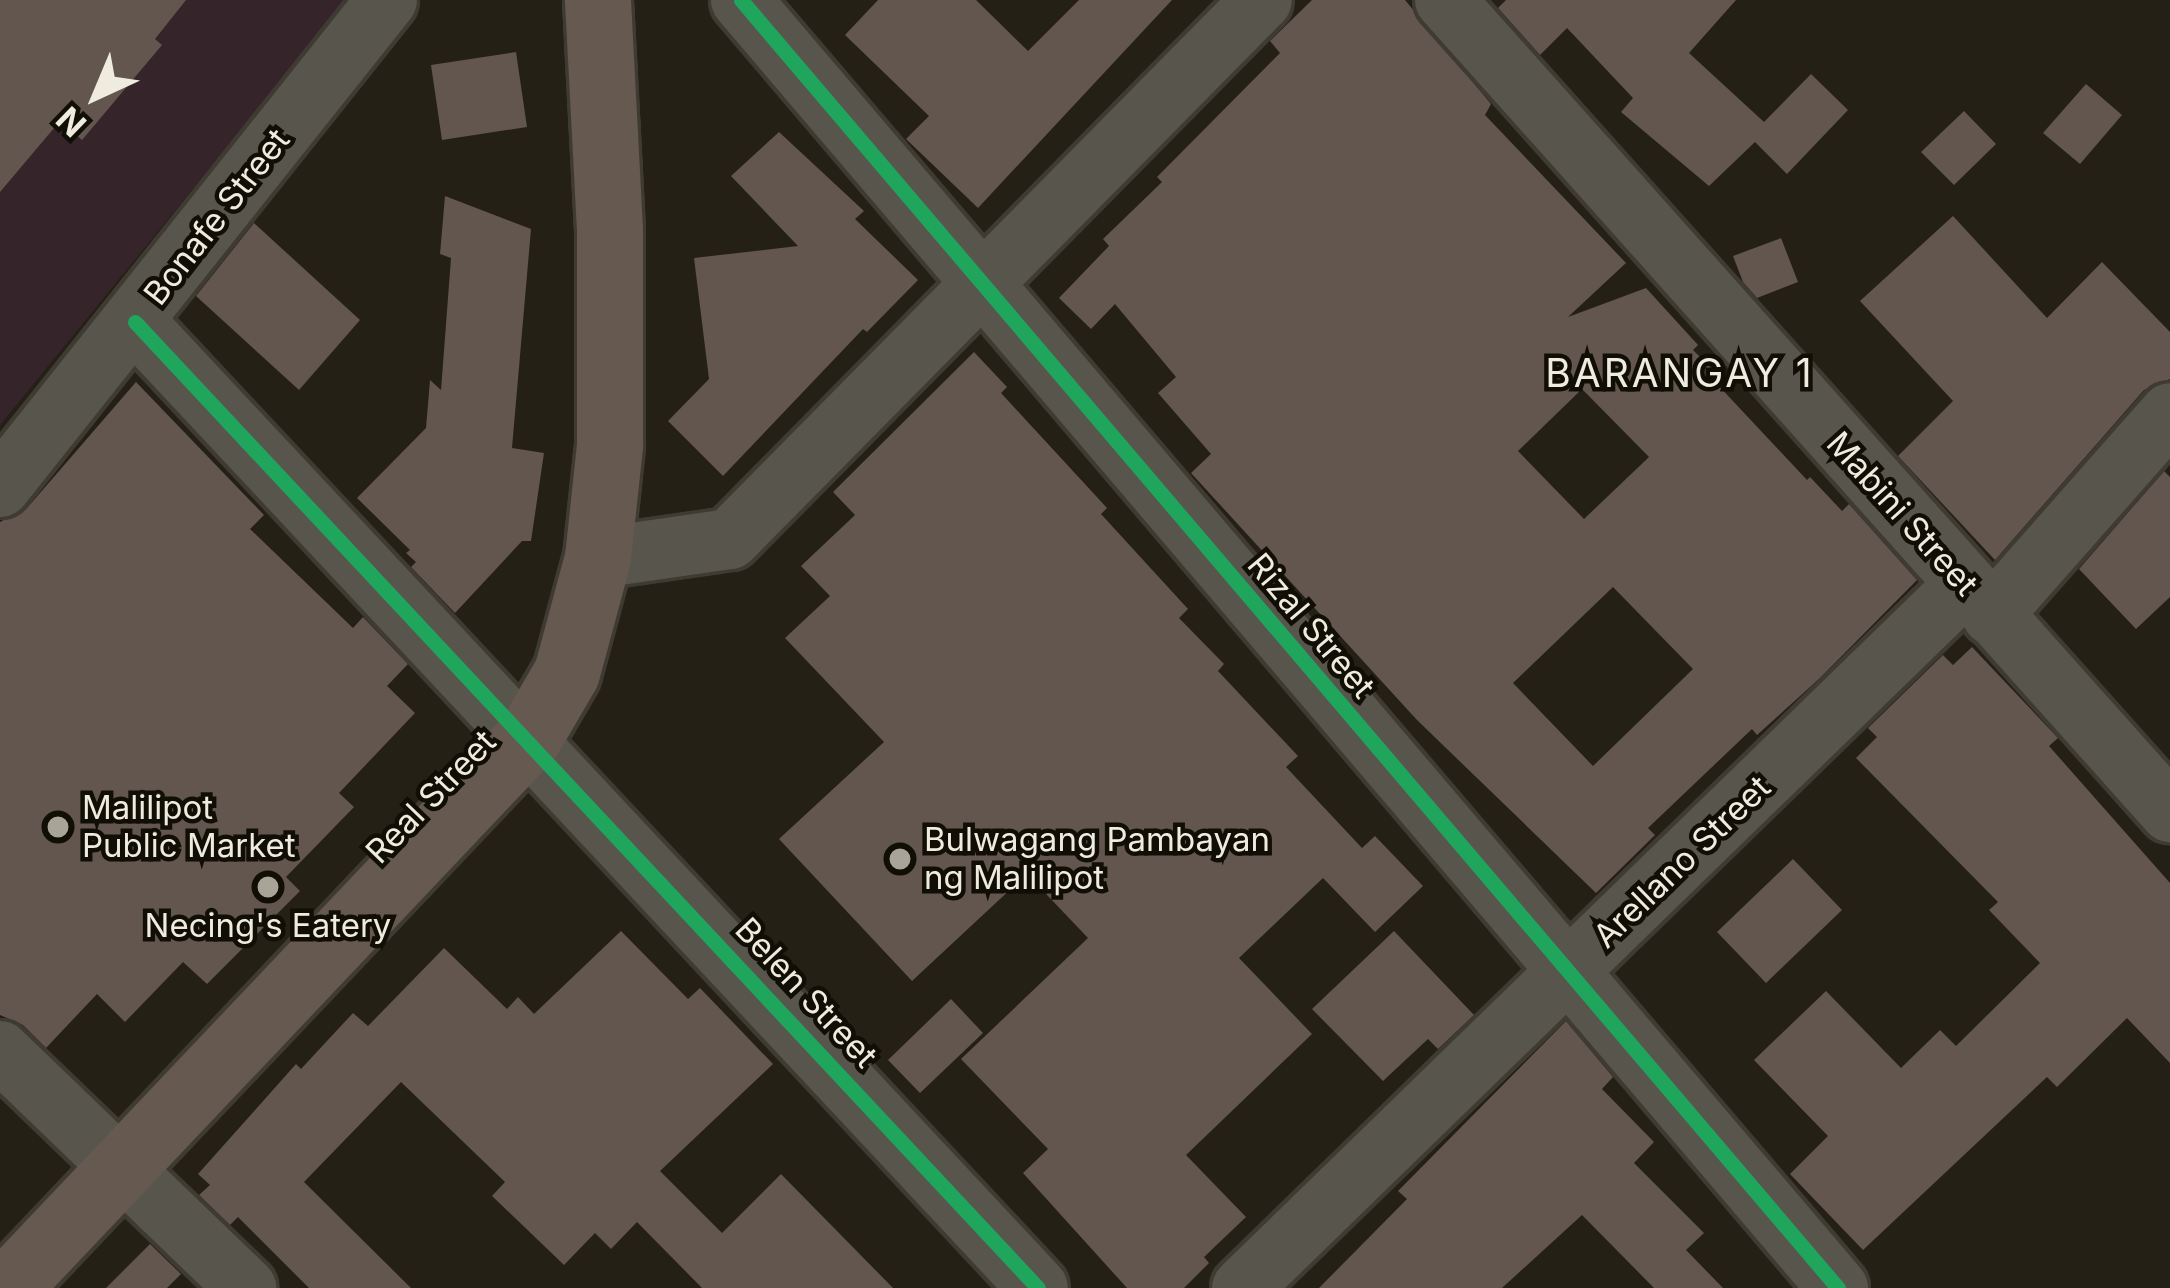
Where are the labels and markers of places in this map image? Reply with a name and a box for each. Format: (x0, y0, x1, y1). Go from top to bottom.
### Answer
place label: Malilipot Public Market (82, 788, 296, 866)
marker: Malilipot Public Market (45, 814, 71, 840)
place label: Bulwagang Pambayan ng Malilipot (924, 820, 1270, 898)
marker: Bulwagang Pambayan ng Malilipot (887, 846, 913, 872)
marker: Necing's Eatery (255, 874, 281, 900)
place label: Necing's Eatery (145, 906, 391, 946)

